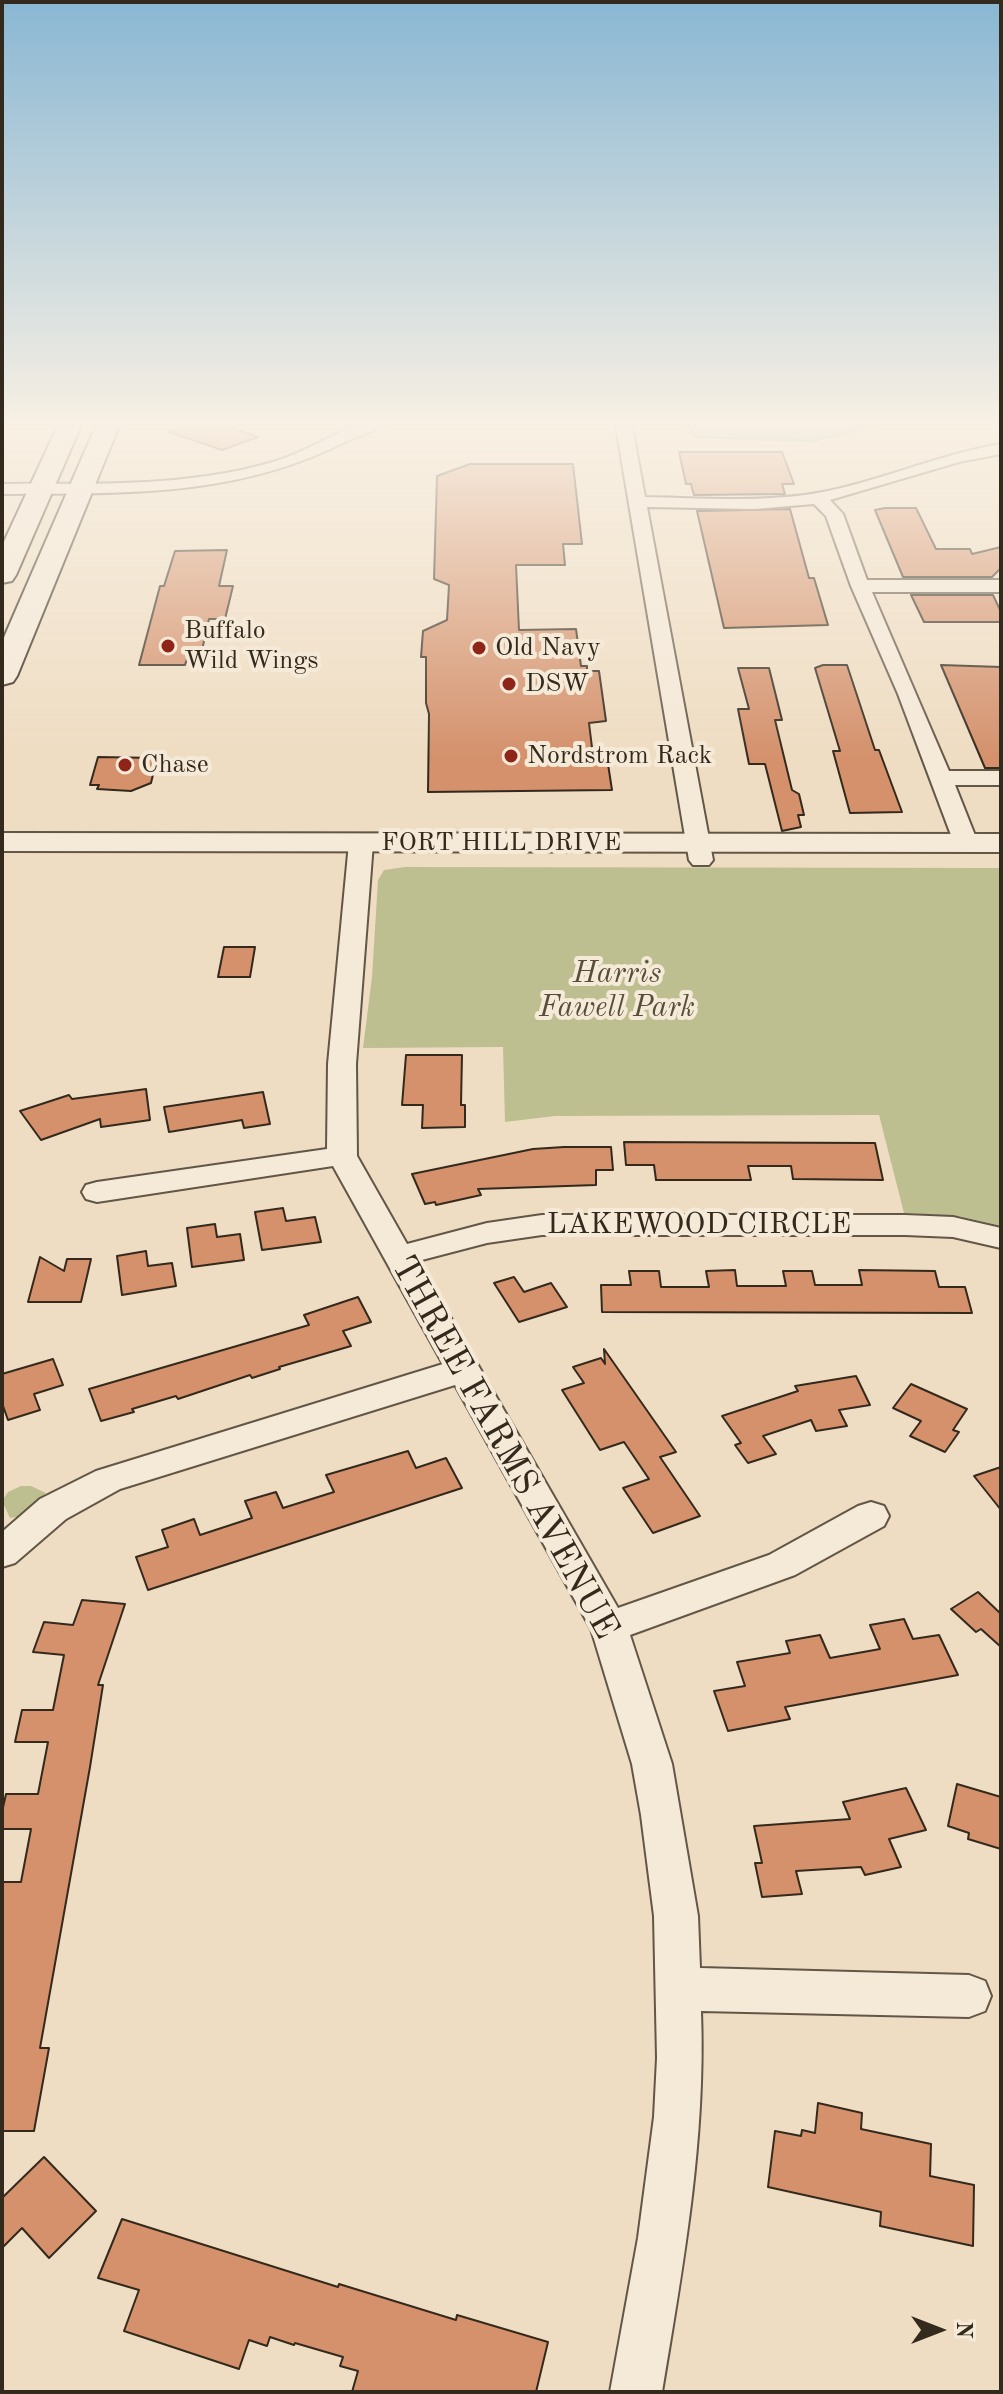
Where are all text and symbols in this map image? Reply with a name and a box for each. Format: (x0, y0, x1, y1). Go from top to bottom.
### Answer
place label: Buffalo Wild Wings (184, 615, 319, 676)
place label: Old Navy (495, 632, 601, 664)
marker: Buffalo Wild Wings (159, 637, 177, 655)
marker: Old Navy (470, 639, 488, 657)
place label: DSW (525, 668, 589, 700)
marker: DSW (500, 675, 518, 693)
place label: Nordstrom Rack (527, 740, 712, 772)
marker: Nordstrom Rack (502, 747, 520, 765)
place label: Chase (141, 749, 209, 781)
marker: Chase (116, 756, 134, 774)
street label: FORT HILL DRIVE (381, 827, 621, 859)
park label: Harris Fawell Park (539, 956, 695, 1026)
street label: LAKEWOOD CIRCLE (547, 1207, 851, 1243)
street label: THREE FARMS AVENUE (381, 1249, 627, 1647)
north arrow (899, 2290, 979, 2370)
text: N (952, 2322, 974, 2338)

